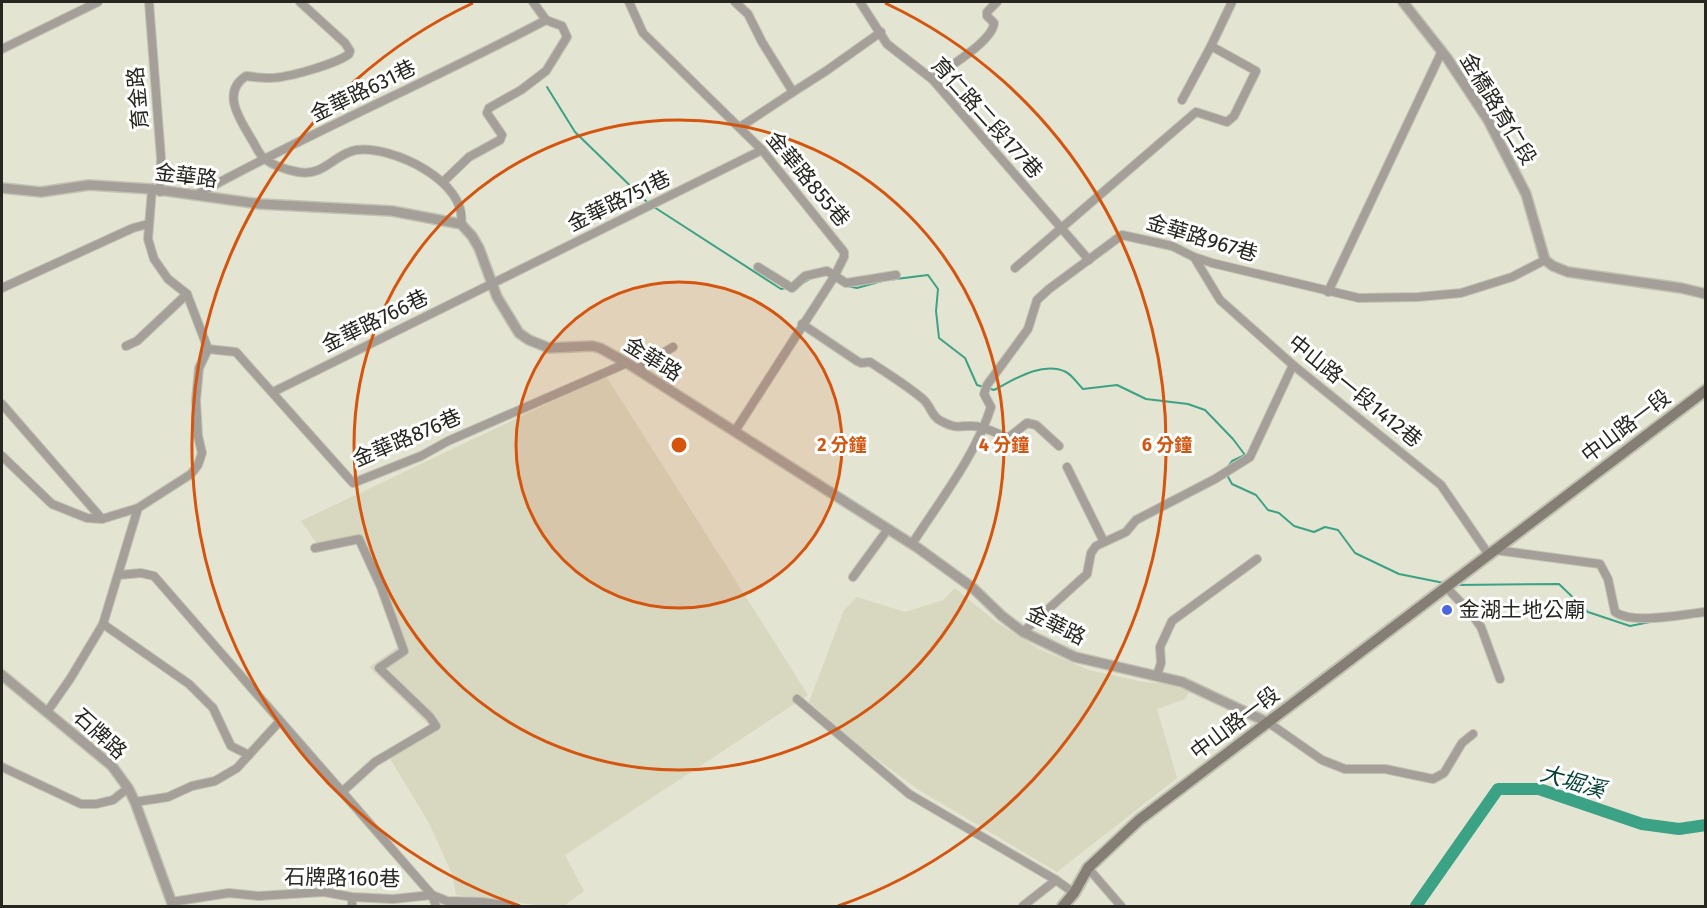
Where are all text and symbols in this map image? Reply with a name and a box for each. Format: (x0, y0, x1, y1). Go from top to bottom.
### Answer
street label: 金橋路育仁段 (1454, 48, 1542, 170)
street label: 育仁路二段177巷 (926, 52, 1048, 184)
street label: 金華路631巷 (306, 54, 420, 128)
street label: 育金路 (122, 65, 154, 131)
street label: 金華路855巷 (761, 126, 855, 232)
street label: 金華路 (153, 159, 219, 193)
street label: 金華路751巷 (563, 165, 675, 237)
street label: 金華路967巷 (1143, 209, 1261, 267)
street label: 金華路766巷 (318, 284, 432, 358)
street label: 中山路一段1412巷 (1283, 329, 1427, 453)
street label: 金華路 (619, 331, 687, 387)
street label: 中山路一段 (1576, 384, 1676, 468)
street label: 金華路876巷 (349, 404, 465, 472)
text: 2 分鐘 (817, 434, 867, 456)
text: 4 分鐘 (979, 434, 1029, 456)
text: 6 分鐘 (1142, 434, 1192, 456)
centre of rings (669, 435, 689, 455)
place label: 金湖土地公廟 (1459, 597, 1585, 623)
street label: 金華路 (1022, 600, 1090, 650)
marker: 金湖土地公廟 (1440, 603, 1454, 617)
street label: 中山路一段 (1185, 681, 1285, 765)
street label: 石牌路 (68, 703, 132, 765)
water label: 大堀溪 (1537, 759, 1611, 804)
street label: 石牌路160巷 (284, 864, 400, 892)

